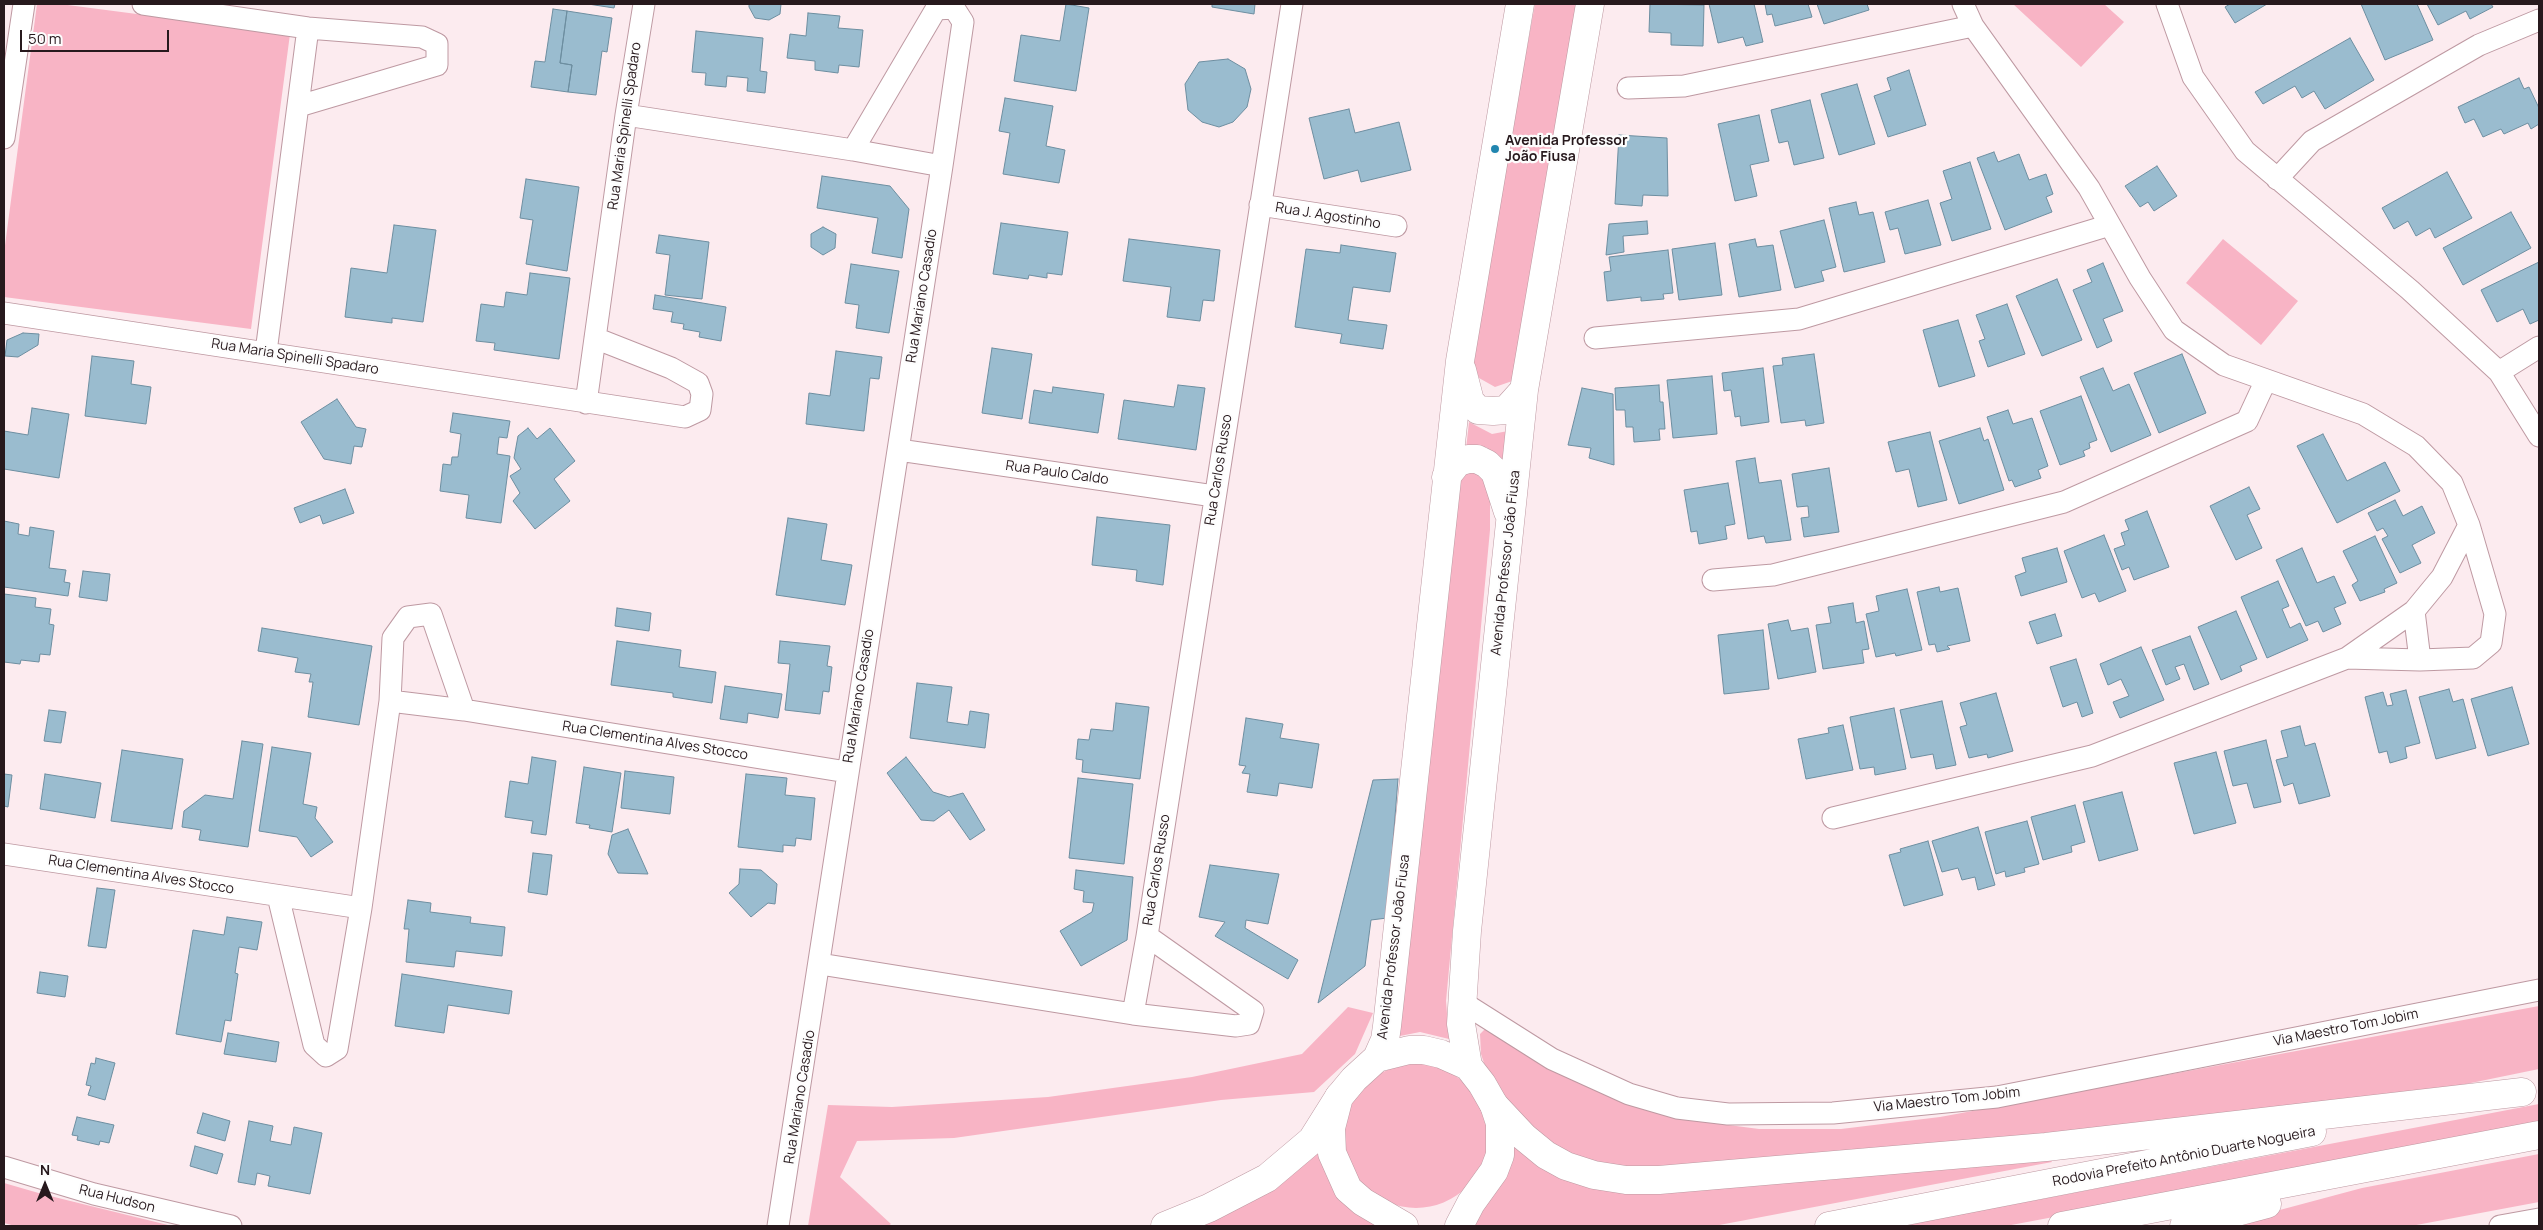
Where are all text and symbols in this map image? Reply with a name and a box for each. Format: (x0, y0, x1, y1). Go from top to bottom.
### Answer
scale bar (22, 20, 171, 52)
text: 50 m (28, 28, 62, 49)
street label: Rua Maria Spinelli Spadaro (605, 41, 645, 211)
place label: Avenida Professor João Fiusa (1505, 133, 1628, 166)
marker: Avenida Professor João Fiusa (1489, 143, 1501, 155)
street label: Rua J. Agostinho (1274, 199, 1382, 233)
street label: Rua Mariano Casadio (903, 228, 941, 364)
street label: Rua Maria Spinelli Spadaro (210, 335, 380, 379)
street label: Rua Carlos Russo (1202, 413, 1236, 527)
street label: Rua Paulo Caldo (1004, 457, 1110, 489)
street label: Avenida Professor João Fiusa (1488, 469, 1524, 657)
street label: Rua Mariano Casadio (840, 628, 878, 764)
street label: Rua Clementina Alves Stocco (561, 718, 749, 764)
street label: Rua Carlos Russo (1140, 813, 1174, 927)
street label: Rua Clementina Alves Stocco (47, 852, 235, 898)
street label: Avenida Professor João Fiusa (1374, 854, 1414, 1040)
street label: Via Maestro Tom Jobim (2272, 1006, 2420, 1050)
street label: Rua Mariano Casadio (781, 1029, 819, 1165)
street label: Via Maestro Tom Jobim (1873, 1084, 2021, 1116)
street label: Rodovia Prefeito Antônio Duarte Nogueira (2051, 1123, 2317, 1191)
north arrow (20, 1160, 70, 1210)
text: N (40, 1160, 50, 1179)
street label: Rua Hudson (77, 1181, 157, 1217)

